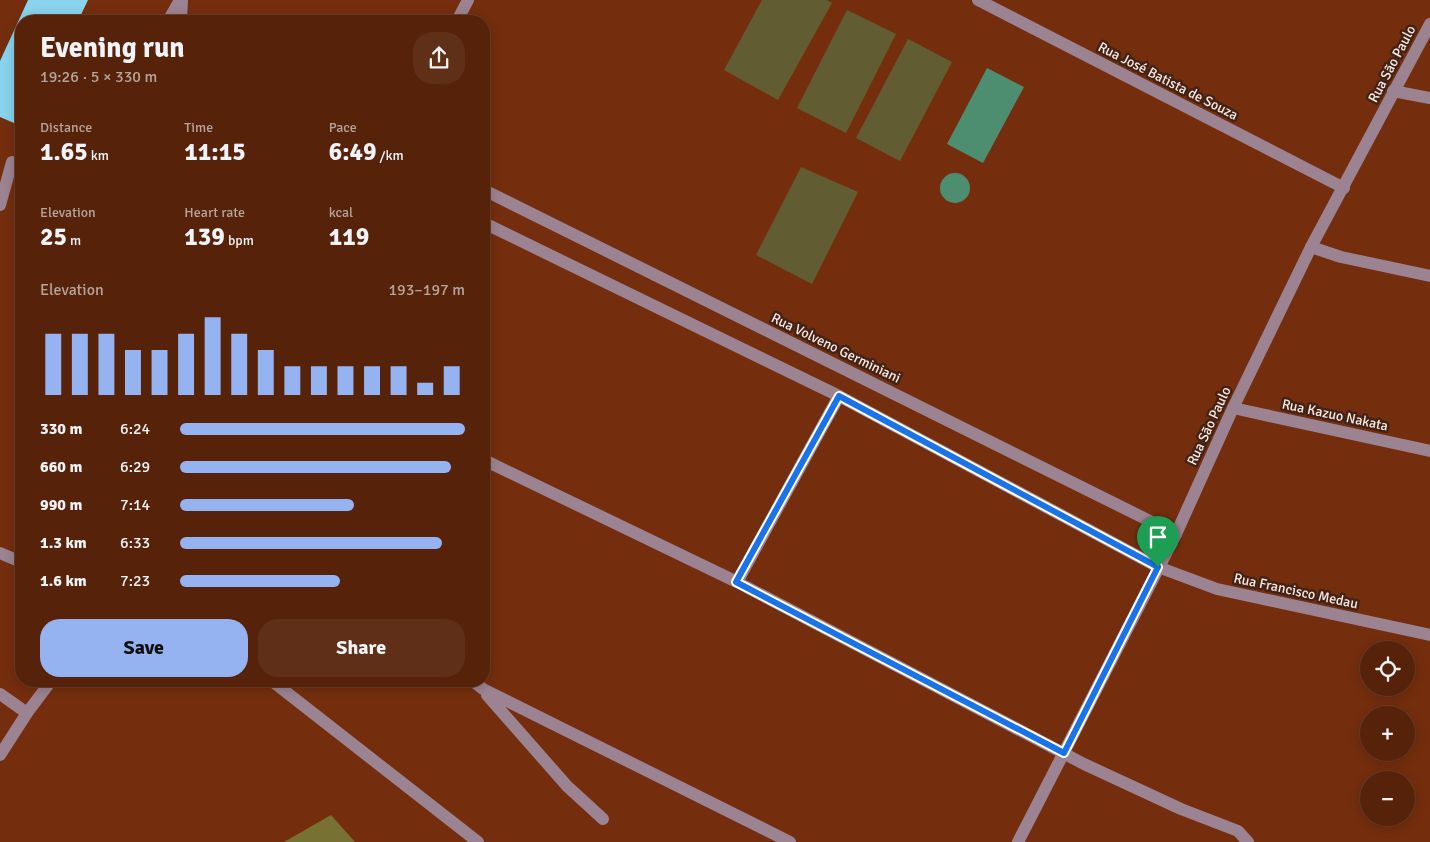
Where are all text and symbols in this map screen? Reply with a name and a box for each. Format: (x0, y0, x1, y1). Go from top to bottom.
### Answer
street label: Rua São Paulo (1365, 23, 1419, 105)
text: Evening run (40, 31, 185, 65)
button: share (413, 32, 465, 84)
street label: Rua José Batista de Souza (1095, 38, 1241, 124)
text: 19:26 · 5 × 330 m (40, 67, 157, 87)
text: Distance (40, 119, 92, 136)
text: Time (184, 119, 213, 136)
text: Pace (329, 119, 357, 136)
text: 1.65 (40, 136, 88, 167)
text: 11:15 (184, 136, 246, 167)
text: 6:49 (329, 136, 377, 167)
text: km (88, 147, 109, 164)
text: /km (377, 147, 404, 164)
text: Elevation (40, 204, 96, 221)
text: Heart rate (184, 204, 245, 221)
text: kcal (329, 204, 353, 221)
text: 25 (40, 221, 67, 252)
text: 139 (184, 221, 225, 252)
text: 119 (329, 221, 369, 252)
text: m (67, 232, 81, 249)
text: bpm (225, 232, 254, 249)
text: Elevation (40, 280, 104, 300)
text: 193–197 m (388, 280, 465, 300)
street label: Rua Volveno Germiniani (769, 309, 903, 387)
street label: Rua São Paulo (1183, 384, 1235, 468)
street label: Rua Kazuo Nakata (1280, 395, 1390, 435)
text: 330 m (40, 419, 82, 439)
text: 6:24 (120, 419, 150, 439)
text: 660 m (40, 457, 82, 477)
text: 6:29 (120, 457, 150, 477)
text: 990 m (40, 495, 82, 515)
text: 7:14 (120, 495, 150, 515)
pin (1137, 516, 1179, 567)
icon: arrive (1144, 523, 1172, 551)
text: 1.3 km (40, 533, 87, 553)
text: 6:33 (120, 533, 150, 553)
street label: Rua Francisco Medau (1232, 570, 1360, 612)
text: 1.6 km (40, 571, 87, 591)
text: 7:23 (120, 571, 150, 591)
button: Save (40, 619, 248, 677)
button: Share (258, 619, 465, 677)
map controls (1360, 641, 1415, 826)
button: locate (1360, 641, 1415, 696)
button: + (1360, 706, 1415, 761)
button: − (1360, 771, 1415, 826)

